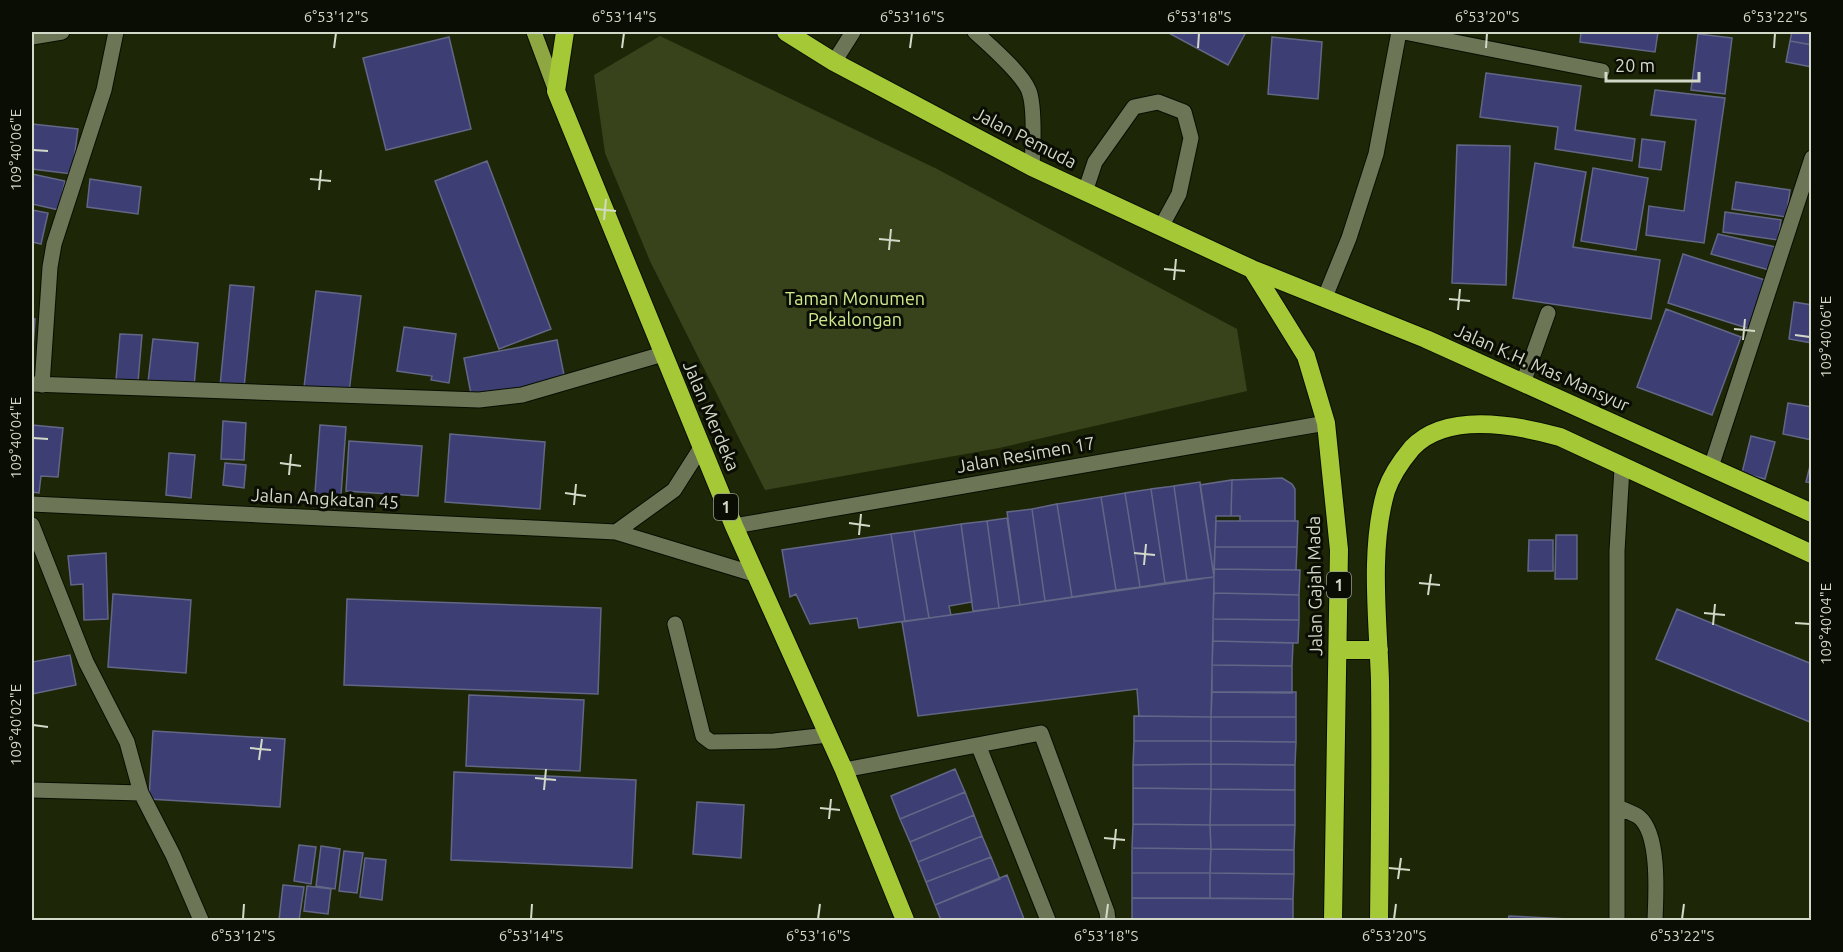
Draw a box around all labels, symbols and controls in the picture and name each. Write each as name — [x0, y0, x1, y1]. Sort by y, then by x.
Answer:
text: 6°53'12"S — [304, 8, 368, 25]
text: 6°53'14"S — [592, 8, 656, 25]
text: 6°53'16"S — [880, 8, 944, 25]
text: 6°53'18"S — [1167, 8, 1231, 25]
text: 6°53'20"S — [1455, 8, 1519, 25]
text: 6°53'22"S — [1743, 8, 1807, 25]
scale bar — [1606, 45, 1699, 83]
text: 20 m — [1615, 55, 1655, 75]
street label: Jalan Pemuda — [971, 103, 1080, 172]
text: 109°40'06"E — [7, 109, 24, 191]
park label: Taman Monumen Pekalongan — [785, 288, 925, 329]
text: 109°40'06"E — [1817, 296, 1834, 378]
street label: Jalan K.H. Mas Mansyur — [1452, 320, 1633, 415]
street label: Jalan Merdeka — [680, 358, 744, 474]
text: 109°40'04"E — [7, 397, 24, 479]
street label: Jalan Resimen 17 — [955, 432, 1096, 476]
street label: Jalan Angkatan 45 — [251, 484, 400, 512]
road number: 1 — [714, 494, 738, 520]
street label: Jalan Gajah Mada — [1303, 516, 1325, 656]
road number: 1 — [1327, 572, 1351, 598]
text: 109°40'04"E — [1817, 583, 1834, 665]
text: 109°40'02"E — [7, 684, 24, 766]
text: 6°53'12"S — [211, 927, 275, 944]
text: 6°53'14"S — [499, 927, 563, 944]
text: 6°53'16"S — [786, 927, 850, 944]
text: 6°53'18"S — [1074, 927, 1138, 944]
text: 6°53'20"S — [1362, 927, 1426, 944]
text: 6°53'22"S — [1650, 927, 1714, 944]

